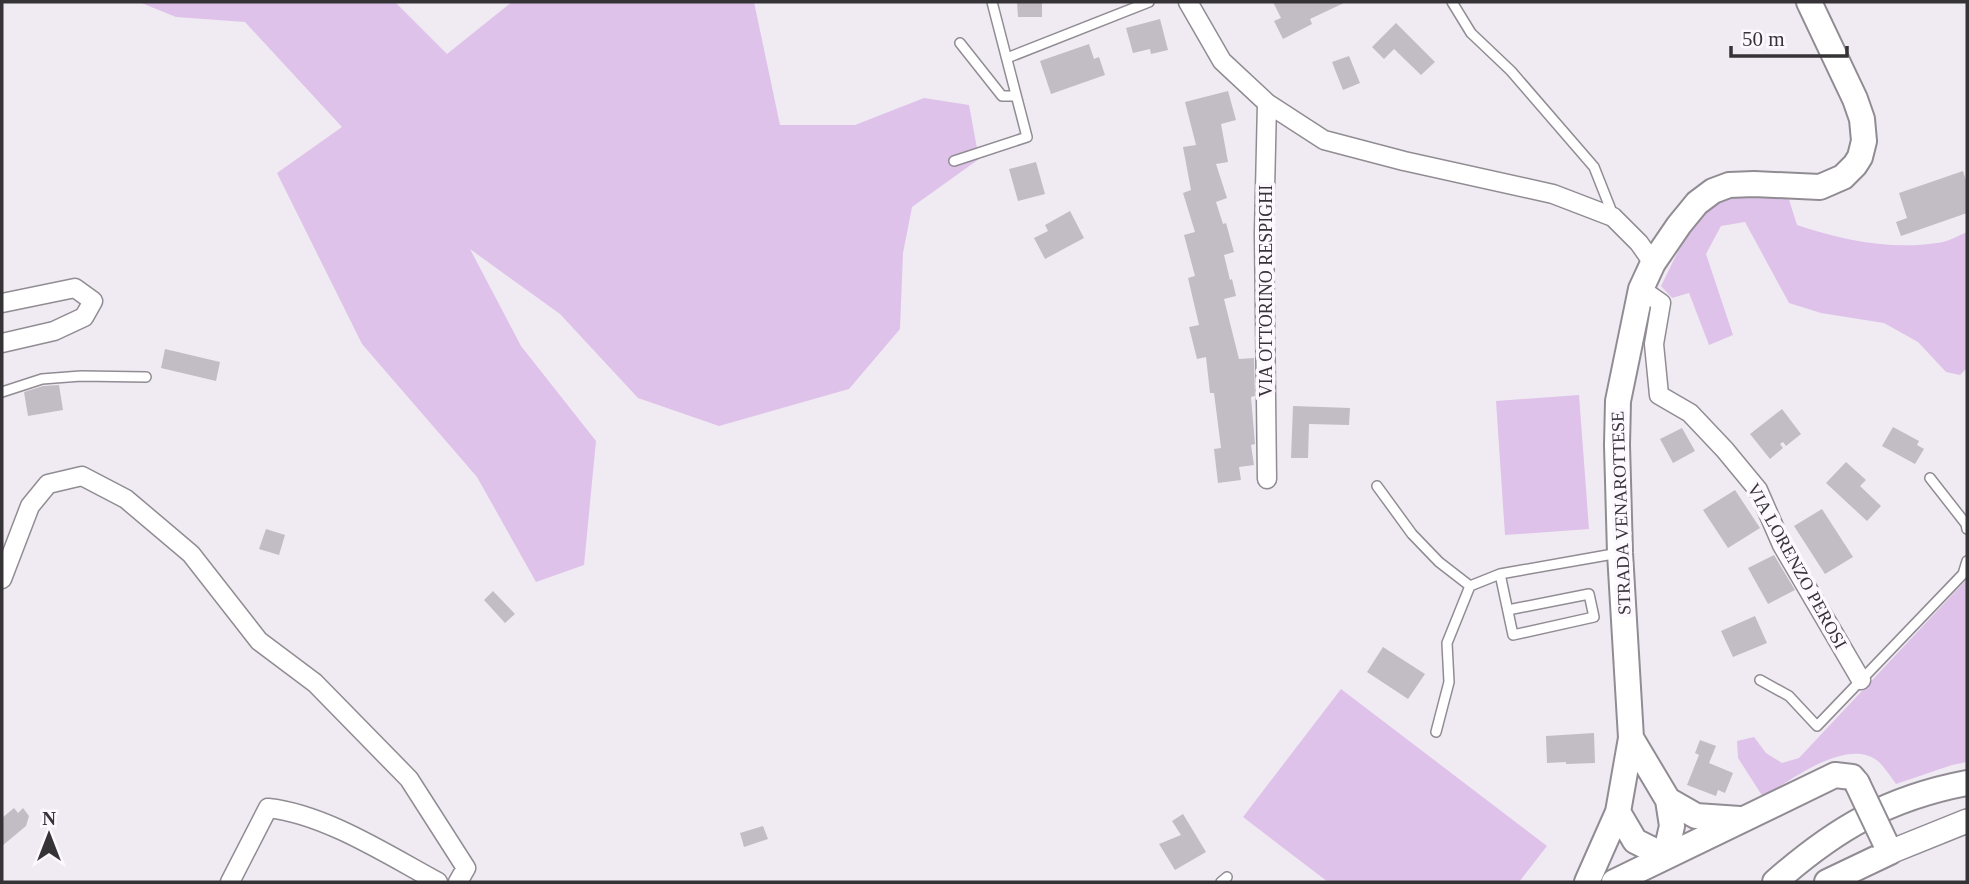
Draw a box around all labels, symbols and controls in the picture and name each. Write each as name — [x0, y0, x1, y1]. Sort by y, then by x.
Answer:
scale bar — [1731, 14, 1846, 58]
text: 50 m — [1742, 27, 1785, 51]
street label: VIA OTTORINO RESPIGHI — [1256, 185, 1276, 397]
street label: STRADA VENAROTTESE — [1607, 411, 1635, 615]
street label: VIA LORENZO PEROSI — [1743, 480, 1851, 652]
north arrow — [14, 800, 84, 870]
text: N — [42, 808, 56, 829]

